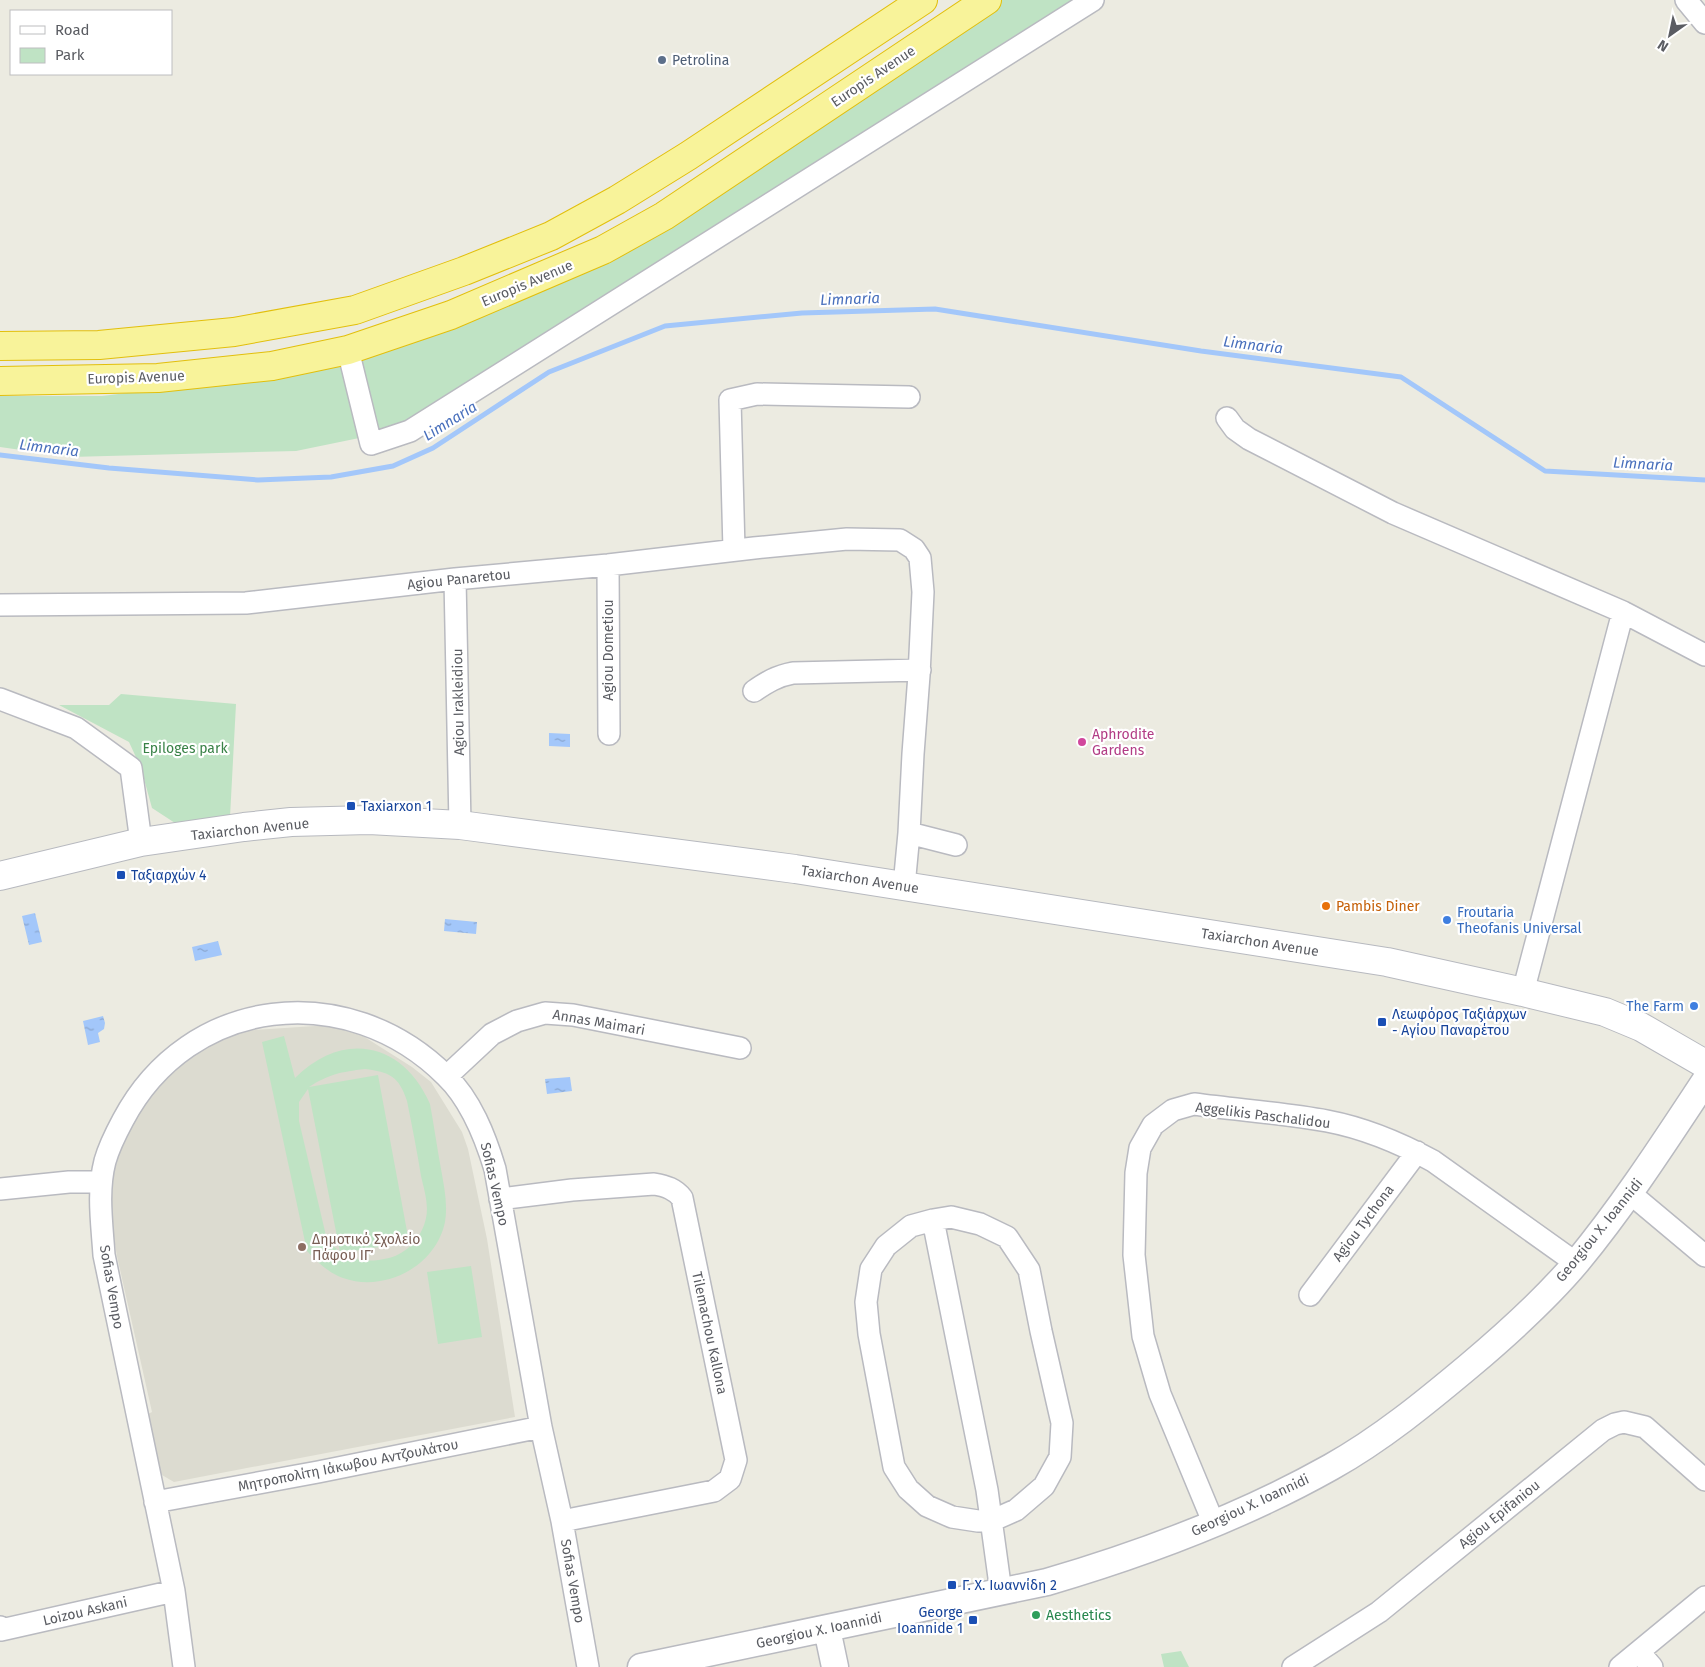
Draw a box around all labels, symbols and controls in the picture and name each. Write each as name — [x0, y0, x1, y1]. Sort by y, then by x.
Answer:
legend — [10, 10, 172, 75]
north arrow — [1645, 10, 1695, 60]
text: Road — [55, 21, 90, 39]
text: N — [1655, 36, 1672, 55]
street label: Europis Avenue — [828, 42, 918, 111]
text: Park — [55, 46, 85, 64]
place label: Petrolina — [672, 52, 729, 69]
marker: Petrolina — [656, 54, 668, 66]
street label: Europis Avenue — [479, 257, 575, 310]
water label: Limnaria — [820, 289, 880, 309]
water label: Limnaria — [1222, 332, 1284, 358]
street label: Europis Avenue — [87, 367, 185, 388]
water label: Limnaria — [420, 397, 480, 445]
water label: Limnaria — [18, 435, 80, 461]
water label: Limnaria — [1613, 453, 1673, 475]
street label: Agiou Panaretou — [407, 566, 512, 593]
street label: Agiou Dometiou — [600, 599, 617, 701]
street label: Agiou Irakleidiou — [449, 648, 468, 756]
place label: Aphrodite Gardens — [1092, 726, 1155, 759]
marker: Aphrodite Gardens — [1076, 736, 1088, 748]
park label: Epiloges park — [142, 740, 228, 757]
place label: Taxiarxon 1 — [361, 798, 432, 815]
marker: Taxiarxon 1 — [345, 800, 357, 812]
street label: Taxiarchon Avenue — [190, 815, 310, 844]
street label: Taxiarchon Avenue — [800, 862, 920, 897]
place label: Ταξιαρχών 4 — [131, 867, 207, 884]
marker: Ταξιαρχών 4 — [115, 869, 127, 881]
place label: Pambis Diner — [1336, 898, 1420, 915]
marker: Pambis Diner — [1320, 900, 1332, 912]
place label: Froutaria Theofanis Universal — [1457, 904, 1582, 937]
marker: Froutaria Theofanis Universal — [1441, 914, 1453, 926]
street label: Taxiarchon Avenue — [1200, 925, 1320, 960]
place label: The Farm — [1626, 998, 1684, 1015]
marker: The Farm — [1688, 1000, 1700, 1012]
street label: Annas Maimari — [551, 1006, 646, 1039]
place label: Λεωφόρος Ταξιάρχων - Αγίου Παναρέτου — [1392, 1006, 1527, 1039]
marker: Λεωφόρος Ταξιάρχων - Αγίου Παναρέτου — [1376, 1016, 1388, 1028]
street label: Aggelikis Paschalidou — [1194, 1099, 1331, 1132]
street label: Sofias Vempo — [477, 1141, 512, 1228]
street label: Georgiou X. Ioannidi — [1552, 1175, 1646, 1285]
street label: Agiou Tychona — [1329, 1182, 1398, 1265]
place label: Δημοτικό Σχολείο Πάφου ΙΓ΄ — [312, 1231, 420, 1264]
marker: Δημοτικό Σχολείο Πάφου ΙΓ΄ — [296, 1241, 308, 1253]
street label: Sofias Vempo — [96, 1244, 127, 1330]
street label: Tilemachou Kallona — [688, 1270, 731, 1396]
street label: Μητροπολίτη Ιάκωβου Αντζουλάτου — [236, 1436, 460, 1495]
street label: Georgiou X. Ioannidi — [1189, 1471, 1312, 1540]
street label: Agiou Epifaniou — [1455, 1477, 1543, 1552]
street label: Sofias Vempo — [557, 1538, 588, 1624]
place label: Γ. Χ. Ιωαννίδη 2 — [962, 1577, 1057, 1594]
marker: Γ. Χ. Ιωαννίδη 2 — [946, 1579, 958, 1591]
street label: Loizou Askani — [41, 1594, 129, 1629]
place label: George Ioannide 1 — [897, 1604, 963, 1637]
place label: Aesthetics — [1046, 1607, 1112, 1624]
street label: Georgiou X. Ioannidi — [755, 1609, 884, 1652]
marker: Aesthetics — [1030, 1609, 1042, 1621]
marker: George Ioannide 1 — [967, 1614, 979, 1626]

